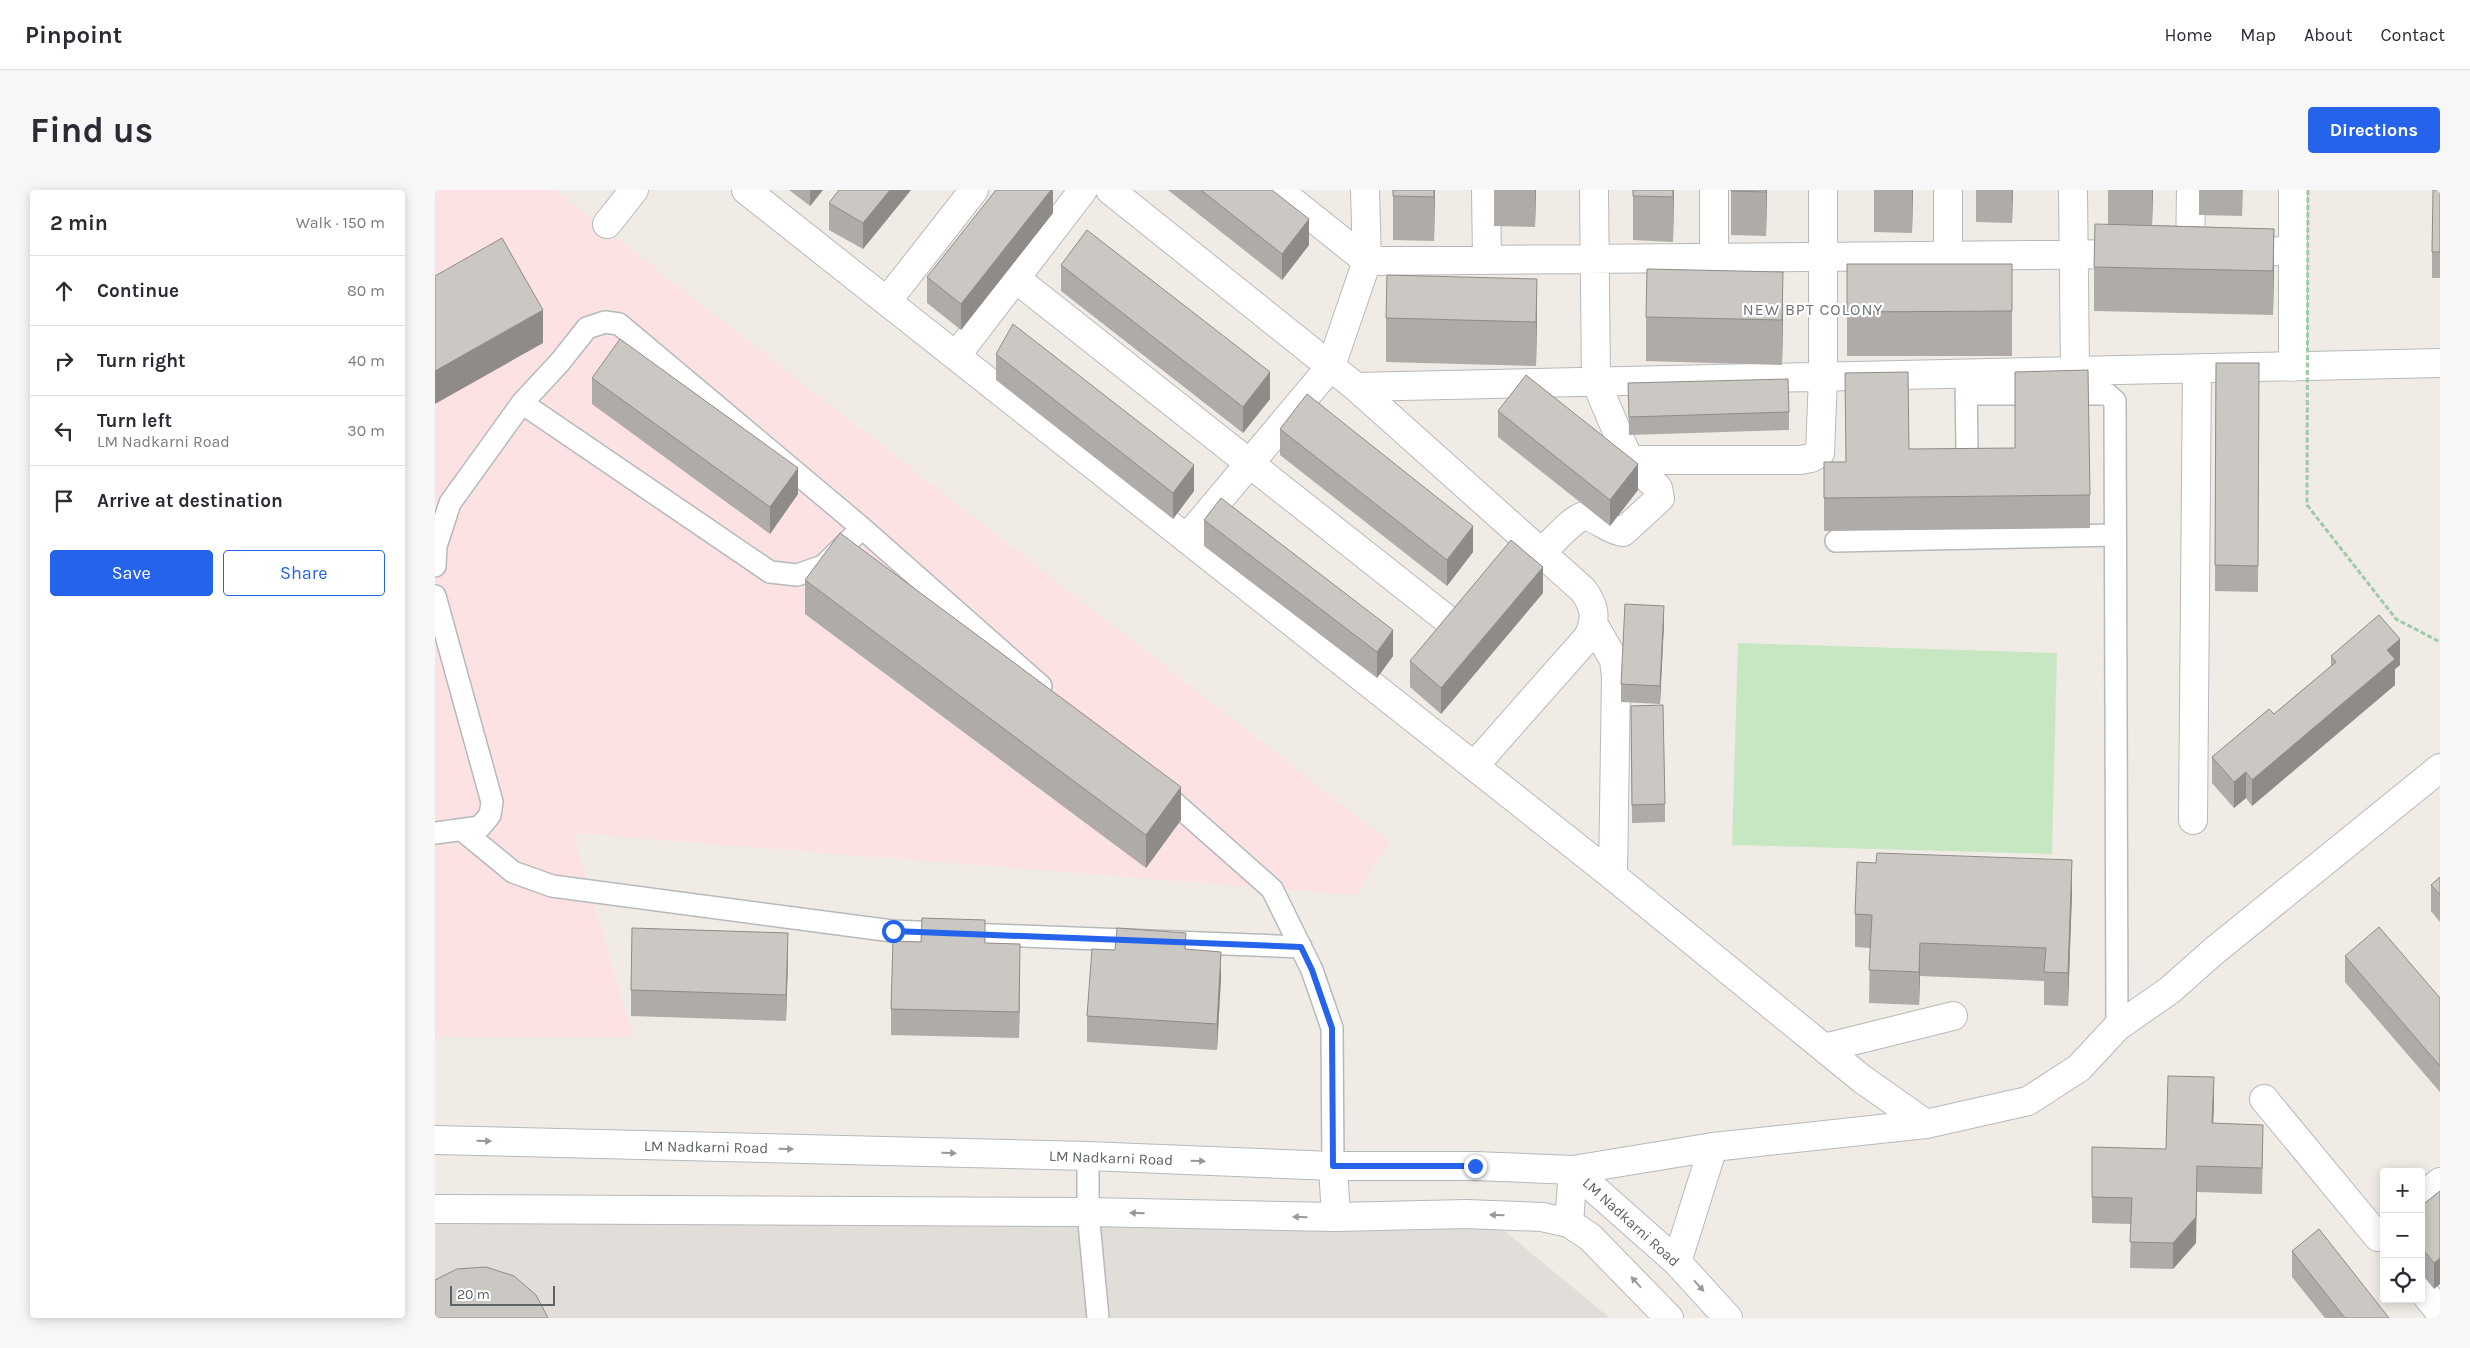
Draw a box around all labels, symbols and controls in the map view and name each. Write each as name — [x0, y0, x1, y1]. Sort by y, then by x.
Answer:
text: Pinpoint — [25, 21, 122, 49]
text: Home — [2164, 24, 2212, 46]
text: Map — [2240, 24, 2276, 46]
text: About — [2304, 24, 2353, 46]
text: Contact — [2381, 24, 2445, 46]
button: Directions — [2308, 107, 2440, 153]
text: Find us — [30, 110, 153, 151]
text: 2 min — [50, 211, 108, 235]
text: Walk · 150 m — [296, 213, 385, 232]
icon: ahead — [50, 277, 78, 305]
text: Continue — [97, 280, 179, 302]
text: 80 m — [347, 281, 385, 300]
district label: NEW BPT COLONY — [1743, 300, 1883, 319]
icon: right — [50, 347, 78, 375]
text: Turn right — [97, 350, 186, 372]
text: 40 m — [348, 351, 385, 370]
text: Turn left — [97, 410, 172, 432]
icon: left — [50, 417, 78, 445]
text: 30 m — [347, 421, 385, 440]
text: LM Nadkarni Road — [97, 432, 230, 451]
icon: arrive — [50, 487, 78, 515]
text: Arrive at destination — [97, 490, 283, 512]
button: Save — [50, 550, 213, 596]
button: Share — [223, 550, 385, 596]
route start — [882, 920, 905, 943]
one-way arrow — [476, 1137, 492, 1145]
street label: LM Nadkarni Road — [644, 1137, 768, 1157]
one-way arrow — [778, 1145, 794, 1153]
street label: LM Nadkarni Road — [1049, 1147, 1173, 1169]
one-way arrow — [941, 1149, 957, 1157]
route end — [1464, 1155, 1487, 1178]
one-way arrow — [1191, 1157, 1207, 1165]
map controls — [2380, 1168, 2425, 1303]
button: + — [2380, 1168, 2425, 1213]
street label: LM Nadkarni Road — [1579, 1174, 1683, 1270]
one-way arrow — [1129, 1209, 1145, 1217]
one-way arrow — [1489, 1211, 1505, 1219]
one-way arrow — [1291, 1212, 1307, 1220]
button: − — [2380, 1213, 2425, 1258]
button: locate — [2380, 1258, 2425, 1303]
one-way arrow — [1630, 1276, 1642, 1288]
one-way arrow — [1693, 1279, 1704, 1292]
scale bar — [450, 1283, 555, 1306]
text: 20 m — [457, 1286, 490, 1303]

